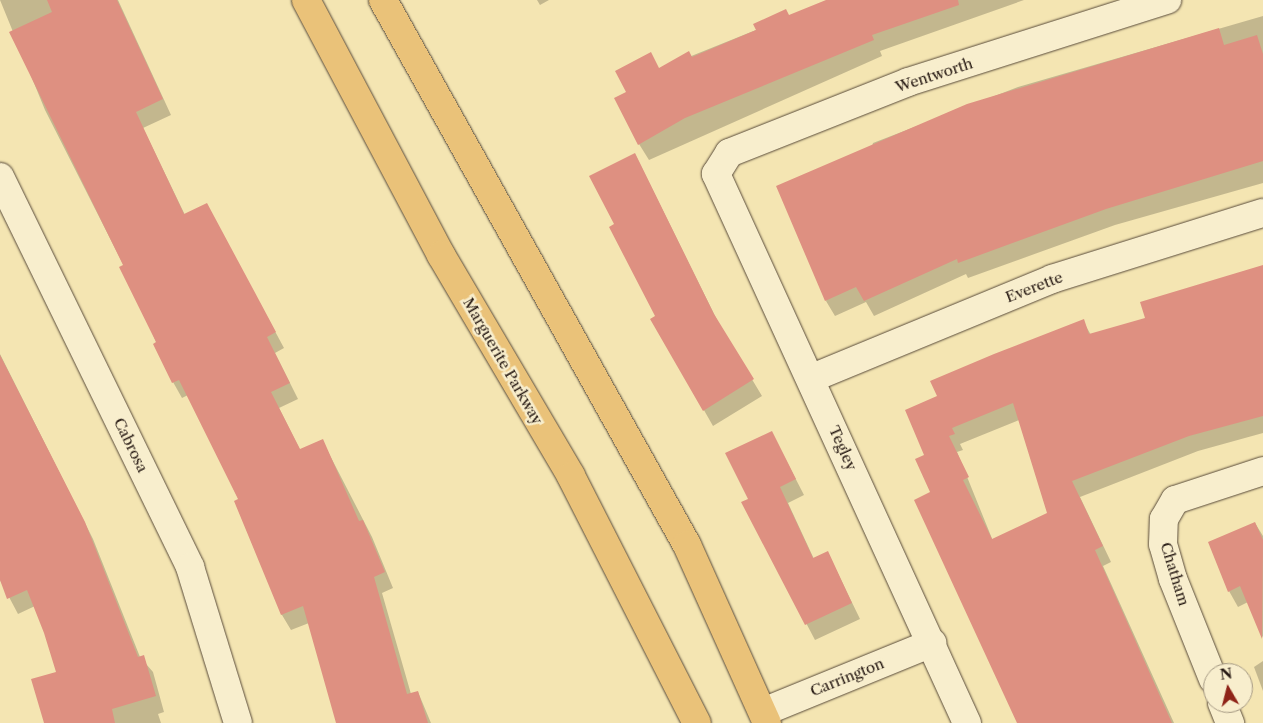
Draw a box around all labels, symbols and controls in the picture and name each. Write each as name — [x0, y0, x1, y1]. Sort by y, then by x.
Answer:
street label: Wentworth — [893, 54, 975, 96]
street label: Everette — [1003, 268, 1065, 306]
street label: Marguerite Parkway — [459, 294, 547, 428]
street label: Cabrosa — [110, 415, 152, 475]
street label: Tegley — [825, 423, 861, 473]
street label: Chatham — [1157, 540, 1193, 608]
street label: Carrington — [808, 654, 886, 700]
north arrow — [1203, 663, 1253, 713]
text: N — [1219, 664, 1233, 684]

